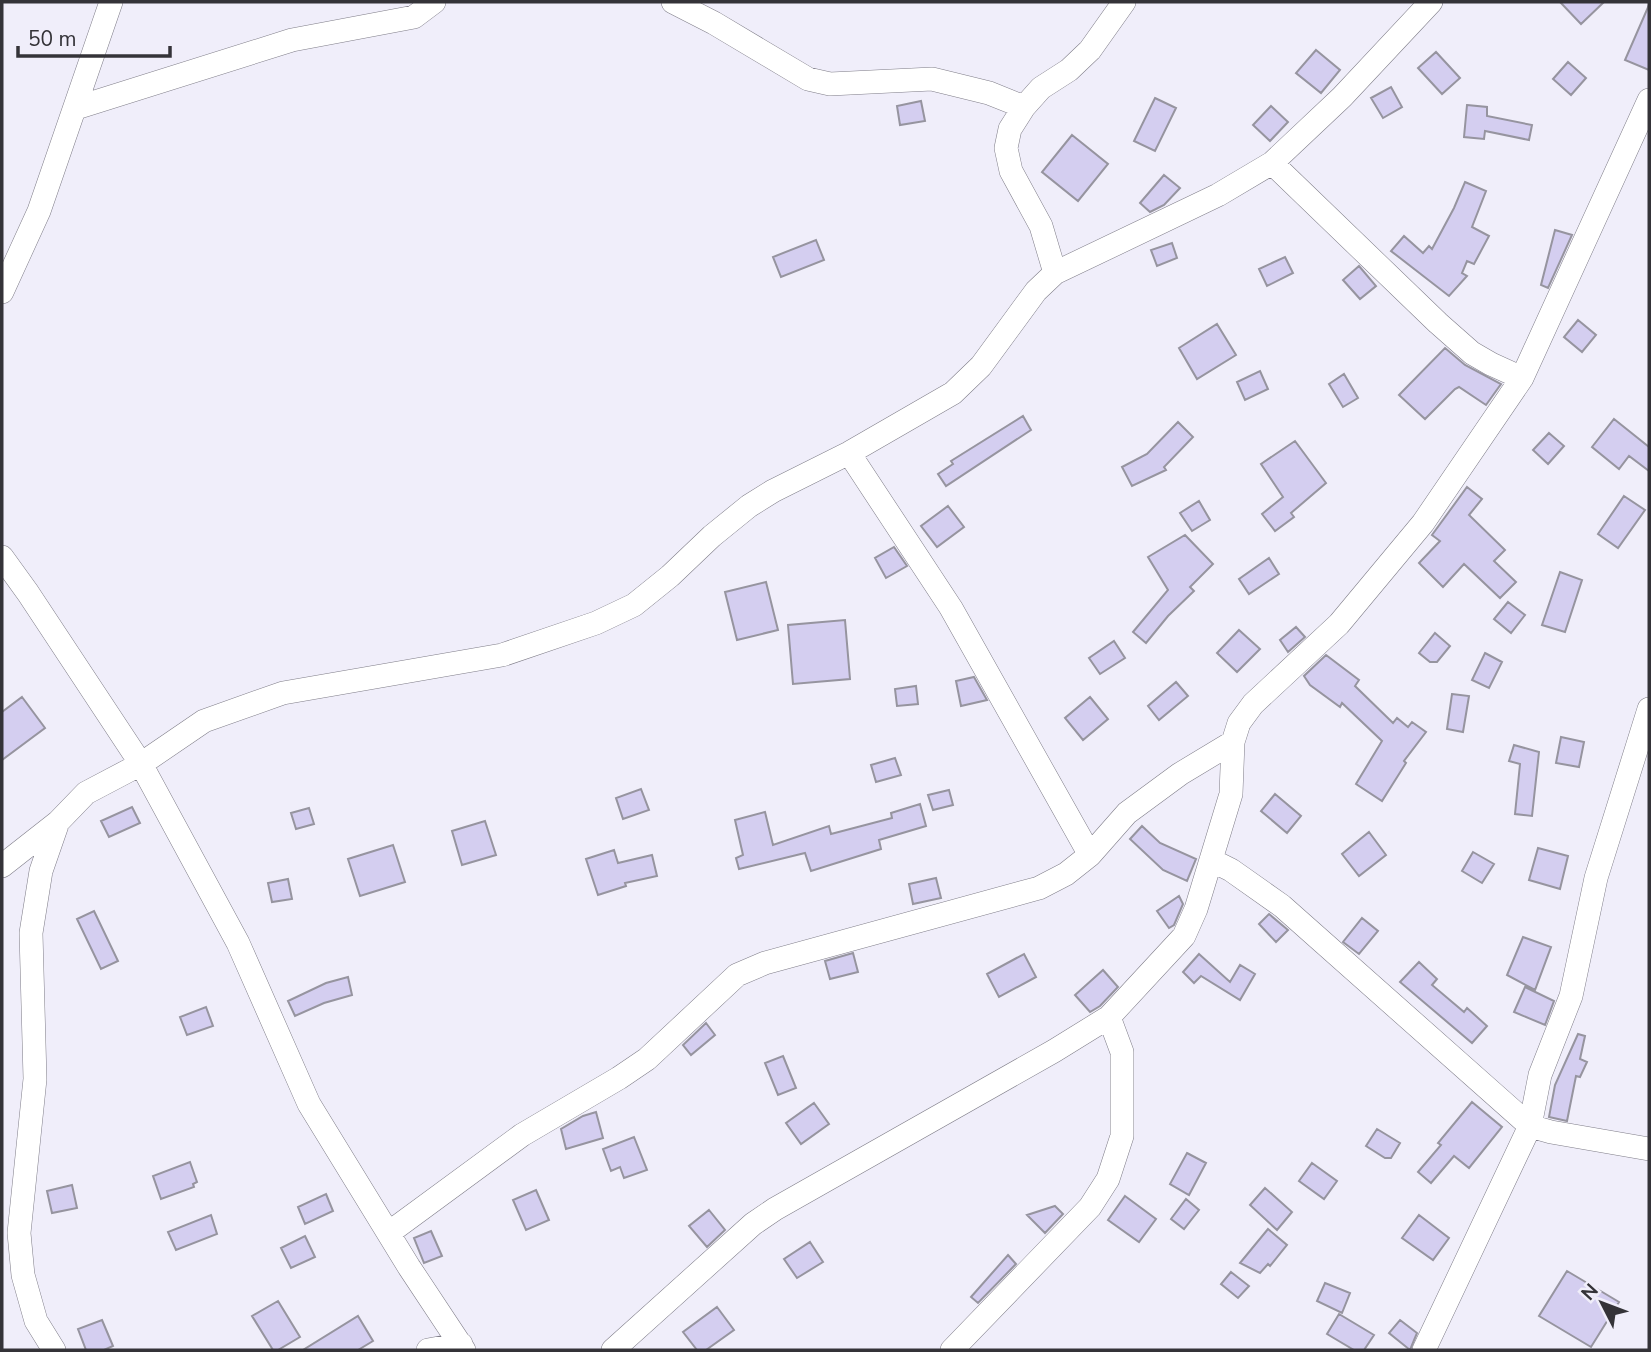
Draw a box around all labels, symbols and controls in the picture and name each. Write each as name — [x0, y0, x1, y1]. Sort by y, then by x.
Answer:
scale bar — [18, 14, 170, 58]
text: 50 m — [28, 25, 77, 53]
north arrow — [1567, 1268, 1637, 1338]
text: N — [1576, 1278, 1605, 1306]

